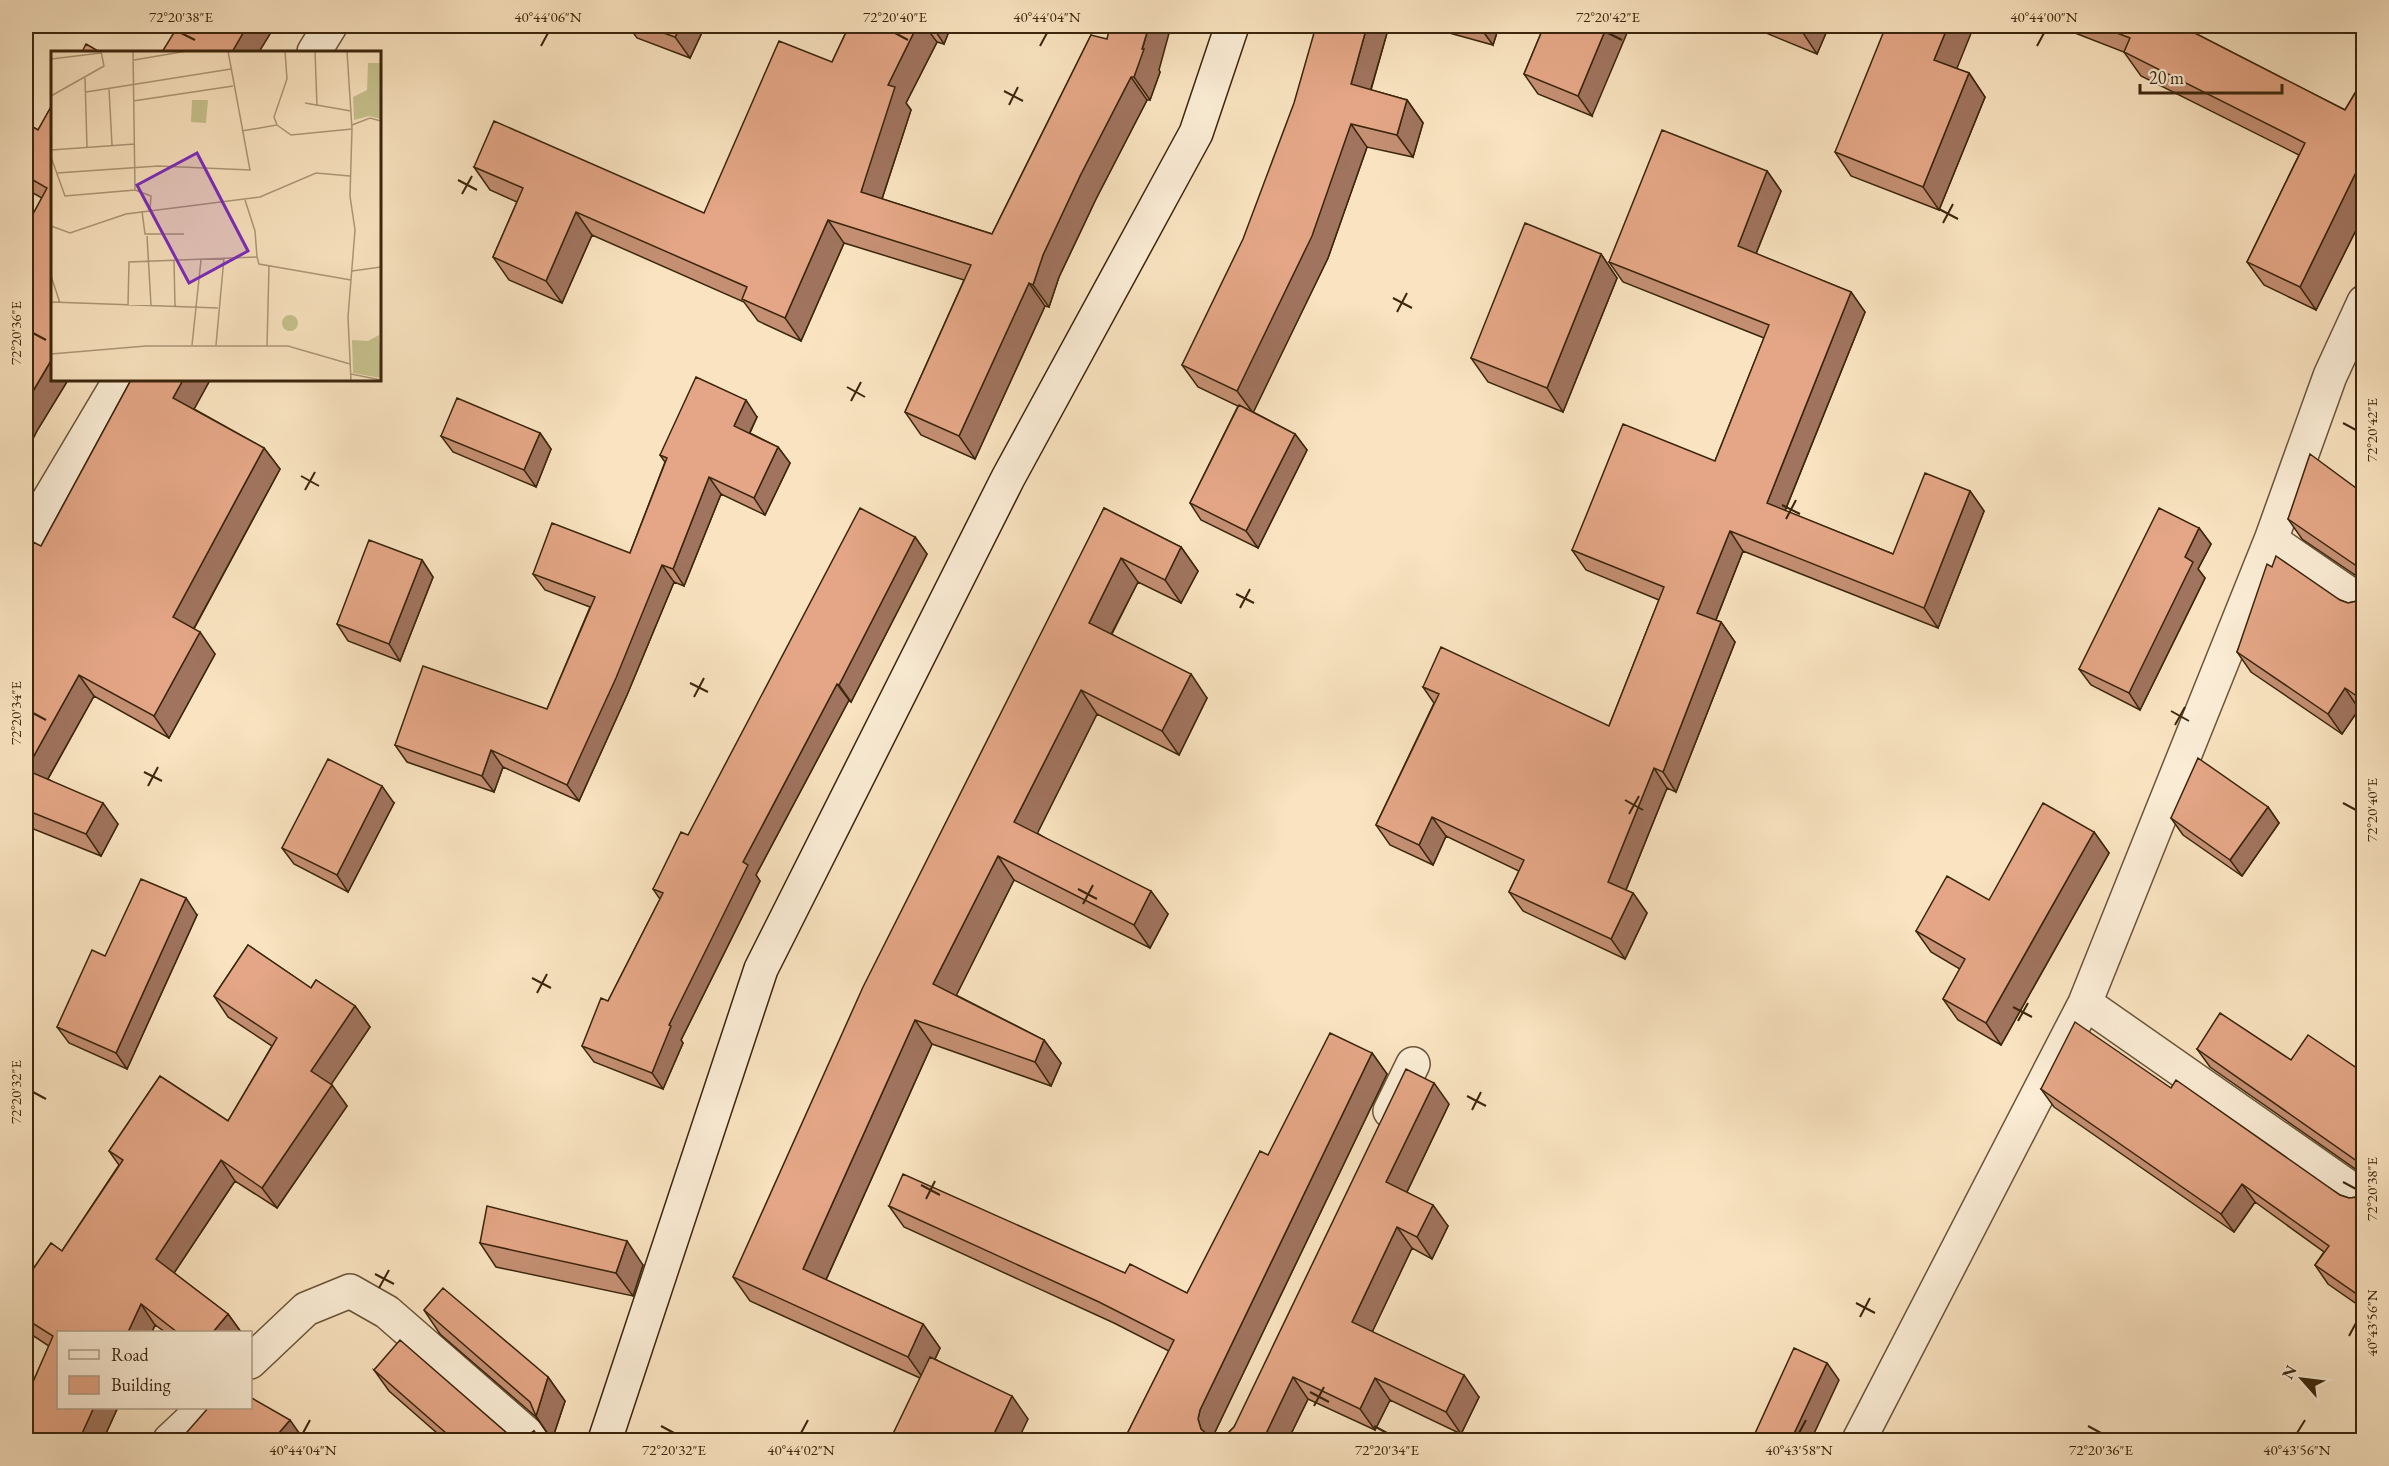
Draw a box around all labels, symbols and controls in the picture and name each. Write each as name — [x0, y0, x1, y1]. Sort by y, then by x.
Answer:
text: 72°20'38"E — [149, 7, 214, 26]
text: 40°44'06"N — [514, 7, 582, 26]
text: 72°20'40"E — [863, 7, 928, 26]
text: 40°44'04"N — [1013, 7, 1081, 26]
text: 72°20'42"E — [1576, 7, 1641, 26]
text: 40°44'00"N — [2010, 7, 2078, 26]
inset map — [51, 51, 381, 381]
scale bar — [2140, 57, 2282, 95]
text: 20 m — [2149, 66, 2184, 89]
text: 72°20'36"E — [6, 300, 25, 365]
text: 72°20'42"E — [2362, 397, 2381, 462]
text: 72°20'34"E — [6, 680, 25, 745]
text: 72°20'40"E — [2362, 777, 2381, 842]
text: 72°20'32"E — [6, 1059, 25, 1124]
text: 72°20'38"E — [2362, 1156, 2381, 1221]
text: 40°43'56"N — [2362, 1289, 2381, 1357]
legend — [57, 1331, 252, 1409]
text: Road — [111, 1343, 150, 1366]
north arrow — [2272, 1349, 2332, 1409]
text: N — [2277, 1362, 2302, 1383]
text: Building — [111, 1373, 171, 1396]
text: 40°44'04"N — [269, 1440, 337, 1459]
text: 72°20'32"E — [642, 1440, 707, 1459]
text: 40°44'02"N — [767, 1440, 835, 1459]
text: 72°20'34"E — [1355, 1440, 1420, 1459]
text: 40°43'58"N — [1765, 1440, 1833, 1459]
text: 72°20'36"E — [2069, 1440, 2134, 1459]
text: 40°43'56"N — [2263, 1440, 2331, 1459]

